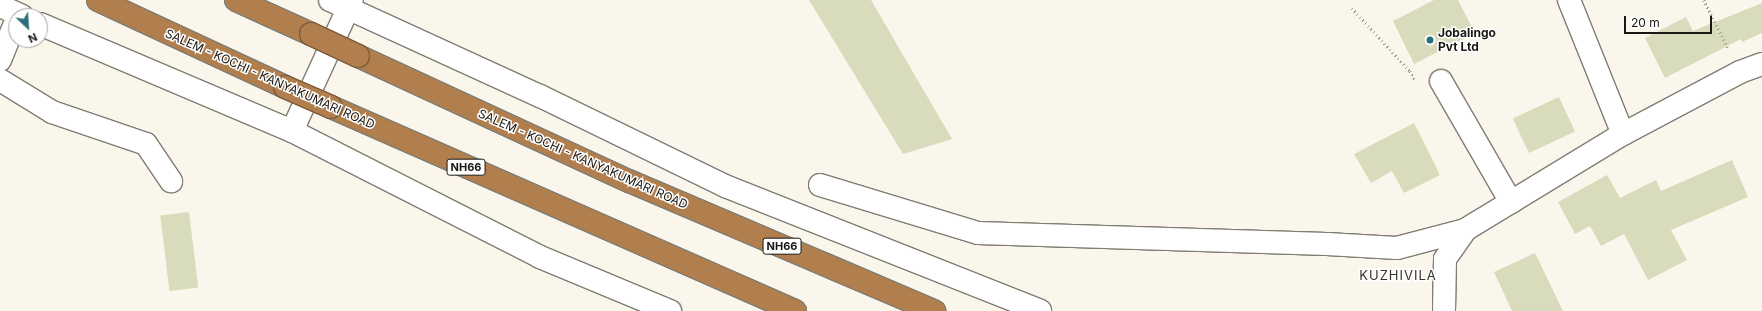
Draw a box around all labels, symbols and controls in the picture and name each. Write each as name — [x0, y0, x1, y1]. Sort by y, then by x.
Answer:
north arrow — [8, 8, 48, 48]
scale bar — [1626, 8, 1714, 34]
text: 20 m — [1631, 15, 1660, 30]
street label: SALEM - KOCHI - KANYAKUMARI ROAD — [163, 26, 377, 132]
place label: Jobalingo Pvt Ltd — [1438, 26, 1496, 54]
text: N — [26, 30, 39, 46]
marker: Jobalingo Pvt Ltd — [1425, 35, 1435, 45]
street label: SALEM - KOCHI - KANYAKUMARI ROAD — [476, 106, 690, 212]
road number: NH66 — [446, 158, 486, 176]
road number: NH66 — [762, 237, 802, 255]
district label: KUZHIVILA — [1359, 267, 1437, 283]

